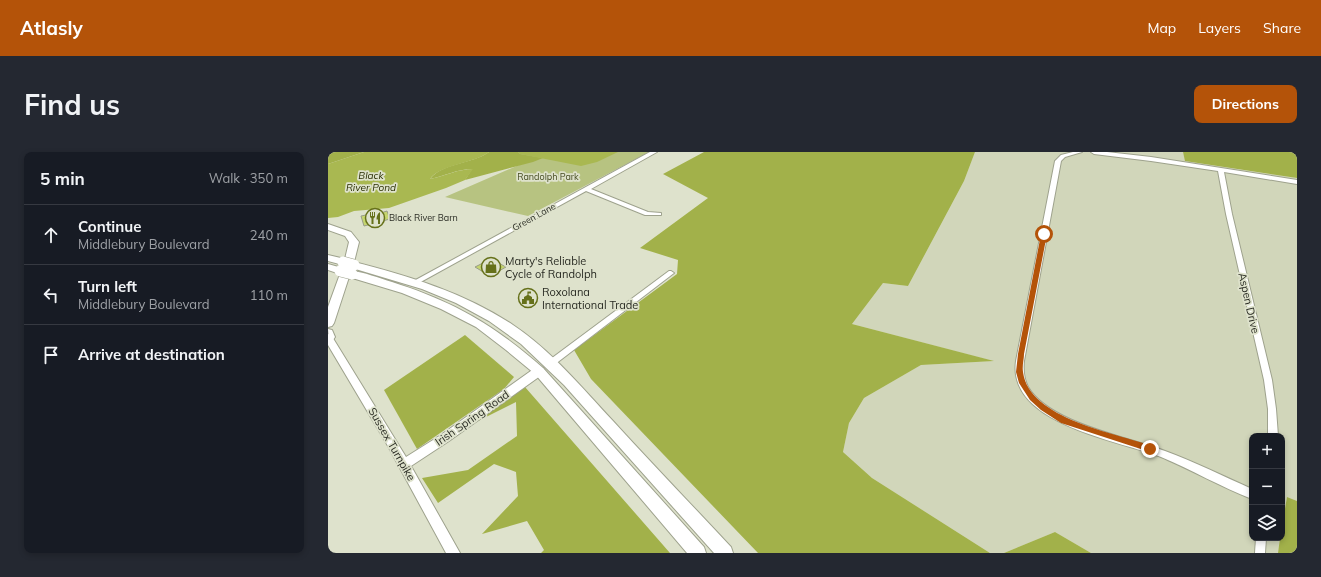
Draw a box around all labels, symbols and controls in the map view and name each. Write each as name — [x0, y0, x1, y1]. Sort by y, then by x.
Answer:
text: Atlasly — [20, 16, 83, 40]
text: Map — [1147, 19, 1176, 37]
text: Layers — [1198, 19, 1241, 37]
text: Share — [1263, 19, 1301, 37]
button: Directions — [1194, 85, 1297, 123]
text: Find us — [24, 87, 120, 122]
text: 5 min — [40, 168, 85, 189]
water label: Black River Pond — [346, 169, 396, 194]
text: Walk · 350 m — [209, 170, 288, 186]
park label: Randolph Park — [517, 171, 579, 182]
street label: Green Lane — [510, 200, 557, 233]
restaurant icon: Black River Barn — [364, 207, 386, 229]
place label: Black River Barn — [389, 212, 458, 223]
text: Continue — [78, 217, 141, 236]
icon: ahead — [40, 224, 62, 246]
route start — [1035, 225, 1053, 243]
text: 240 m — [250, 227, 288, 243]
text: Middlebury Boulevard — [78, 236, 210, 252]
place label: Marty's Reliable Cycle of Randolph — [505, 254, 597, 281]
shop icon: Marty's Reliable Cycle of Randolph — [480, 256, 502, 278]
street label: Aspen Drive — [1235, 271, 1263, 335]
text: Turn left — [78, 277, 137, 296]
icon: left — [40, 284, 62, 306]
place label: Roxolana International Trade — [542, 285, 638, 312]
text: 110 m — [250, 287, 288, 303]
public building icon: Roxolana International Trade — [517, 287, 539, 309]
text: Middlebury Boulevard — [78, 296, 210, 312]
icon: arrive — [40, 344, 62, 366]
text: Arrive at destination — [78, 345, 225, 364]
street label: Irish Spring Road — [432, 387, 512, 449]
street label: Sussex Turnpike — [365, 405, 419, 483]
map controls — [1249, 433, 1285, 541]
button: + — [1249, 433, 1285, 469]
route end — [1141, 440, 1159, 458]
button: − — [1249, 469, 1285, 505]
button: layers — [1249, 505, 1285, 541]

